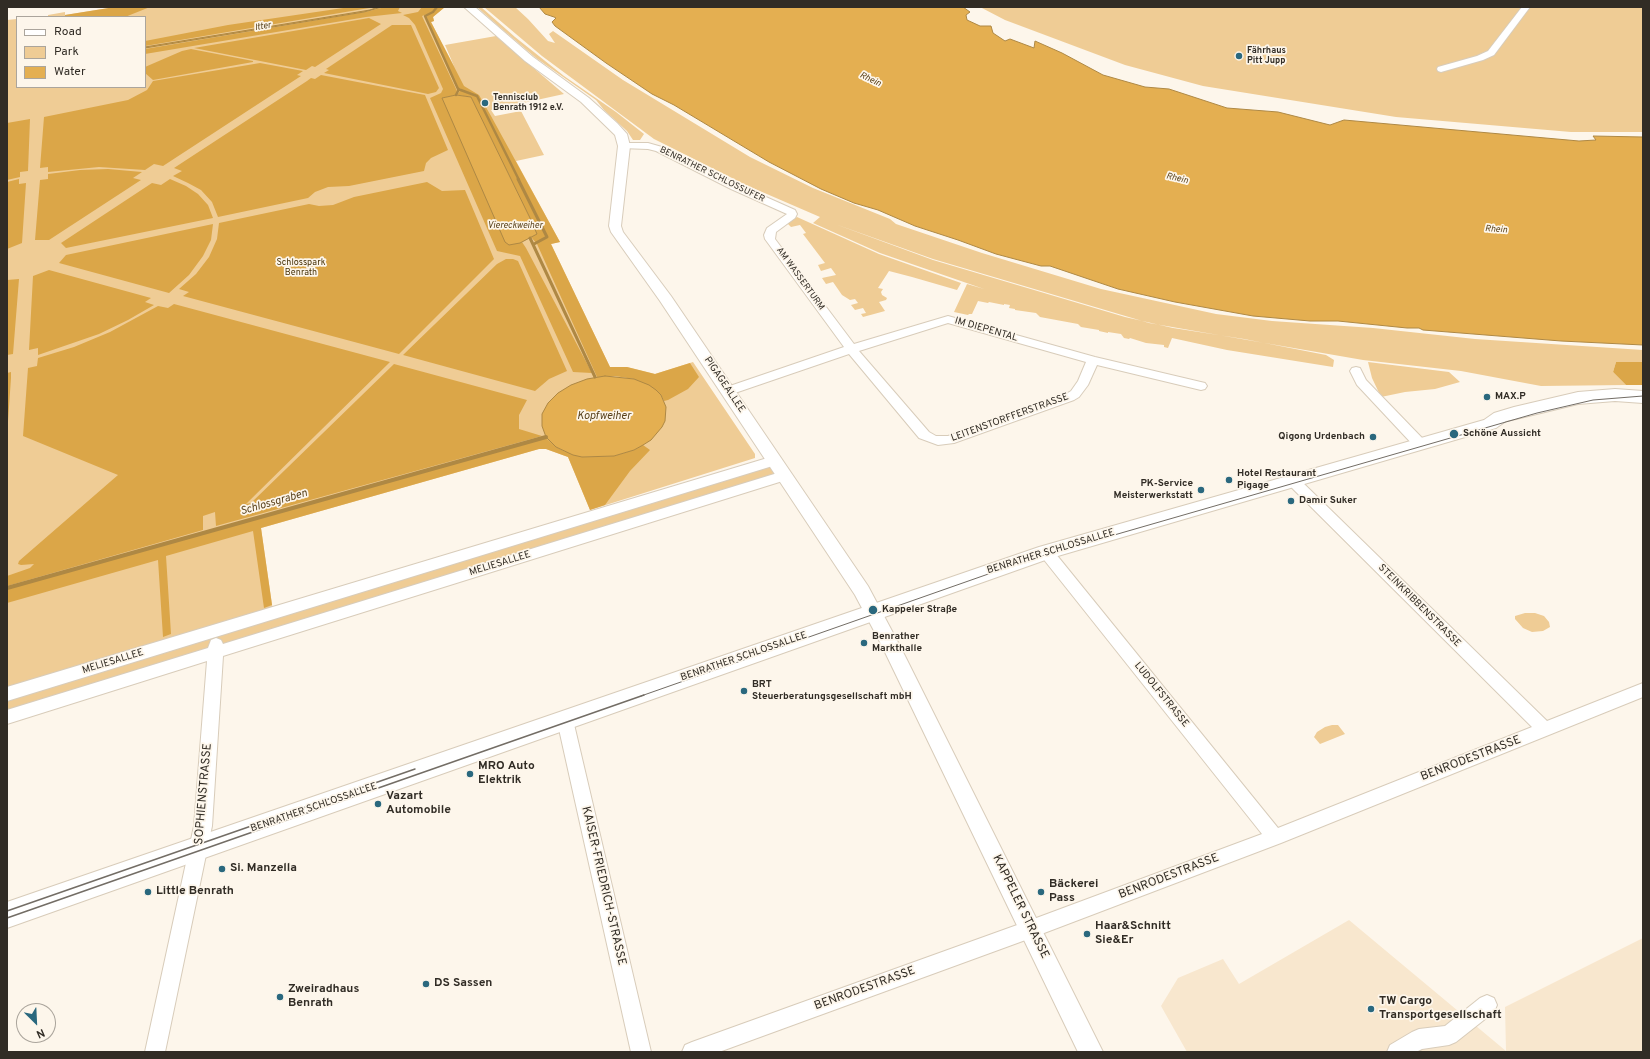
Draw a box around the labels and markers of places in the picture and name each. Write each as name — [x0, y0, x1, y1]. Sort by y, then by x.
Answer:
place label: Fährhaus Pitt Jupp — [1247, 46, 1286, 67]
marker: Fährhaus Pitt Jupp — [1234, 51, 1244, 61]
place label: Tennisclub Benrath 1912 e.V. — [493, 93, 563, 114]
marker: Tennisclub Benrath 1912 e.V. — [480, 98, 490, 108]
place label: MAX.P — [1495, 391, 1526, 403]
marker: MAX.P — [1482, 392, 1492, 402]
marker: Schöne Aussicht — [1448, 428, 1460, 440]
place label: Schöne Aussicht — [1463, 428, 1541, 440]
place label: Qigong Urdenbach — [1278, 431, 1365, 443]
marker: Qigong Urdenbach — [1368, 432, 1378, 442]
place label: Hotel Restaurant Pigage — [1237, 468, 1316, 492]
marker: Hotel Restaurant Pigage — [1224, 475, 1234, 485]
place label: PK-Service Meisterwerkstatt — [1114, 478, 1193, 502]
marker: PK-Service Meisterwerkstatt — [1196, 485, 1206, 495]
place label: Damir Suker — [1299, 495, 1357, 507]
marker: Damir Suker — [1286, 496, 1296, 506]
marker: Kappeler Straße — [867, 604, 879, 616]
place label: Kappeler Straße — [882, 604, 957, 616]
place label: Benrather Markthalle — [872, 631, 922, 654]
marker: Benrather Markthalle — [859, 638, 869, 648]
place label: BRT Steuerberatungsgesellschaft mbH — [752, 679, 912, 702]
marker: BRT Steuerberatungsgesellschaft mbH — [739, 686, 749, 696]
place label: MRO Auto Elektrik — [478, 760, 535, 788]
marker: MRO Auto Elektrik — [465, 769, 475, 779]
place label: Vazart Automobile — [386, 790, 451, 818]
marker: Vazart Automobile — [373, 799, 383, 809]
place label: Si. Manzella — [230, 862, 297, 876]
marker: Si. Manzella — [217, 864, 227, 874]
place label: Bäckerei Pass — [1049, 878, 1098, 906]
place label: Little Benrath — [156, 885, 234, 899]
marker: Little Benrath — [143, 887, 153, 897]
marker: Bäckerei Pass — [1036, 887, 1046, 897]
place label: Haar&Schnitt Sie&Er — [1095, 920, 1171, 948]
marker: Haar&Schnitt Sie&Er — [1082, 929, 1092, 939]
place label: DS Sassen — [434, 977, 492, 991]
marker: DS Sassen — [421, 979, 431, 989]
place label: Zweiradhaus Benrath — [288, 983, 359, 1011]
marker: Zweiradhaus Benrath — [275, 992, 285, 1002]
place label: TW Cargo Transportgesellschaft — [1379, 995, 1502, 1023]
marker: TW Cargo Transportgesellschaft — [1366, 1004, 1376, 1014]

